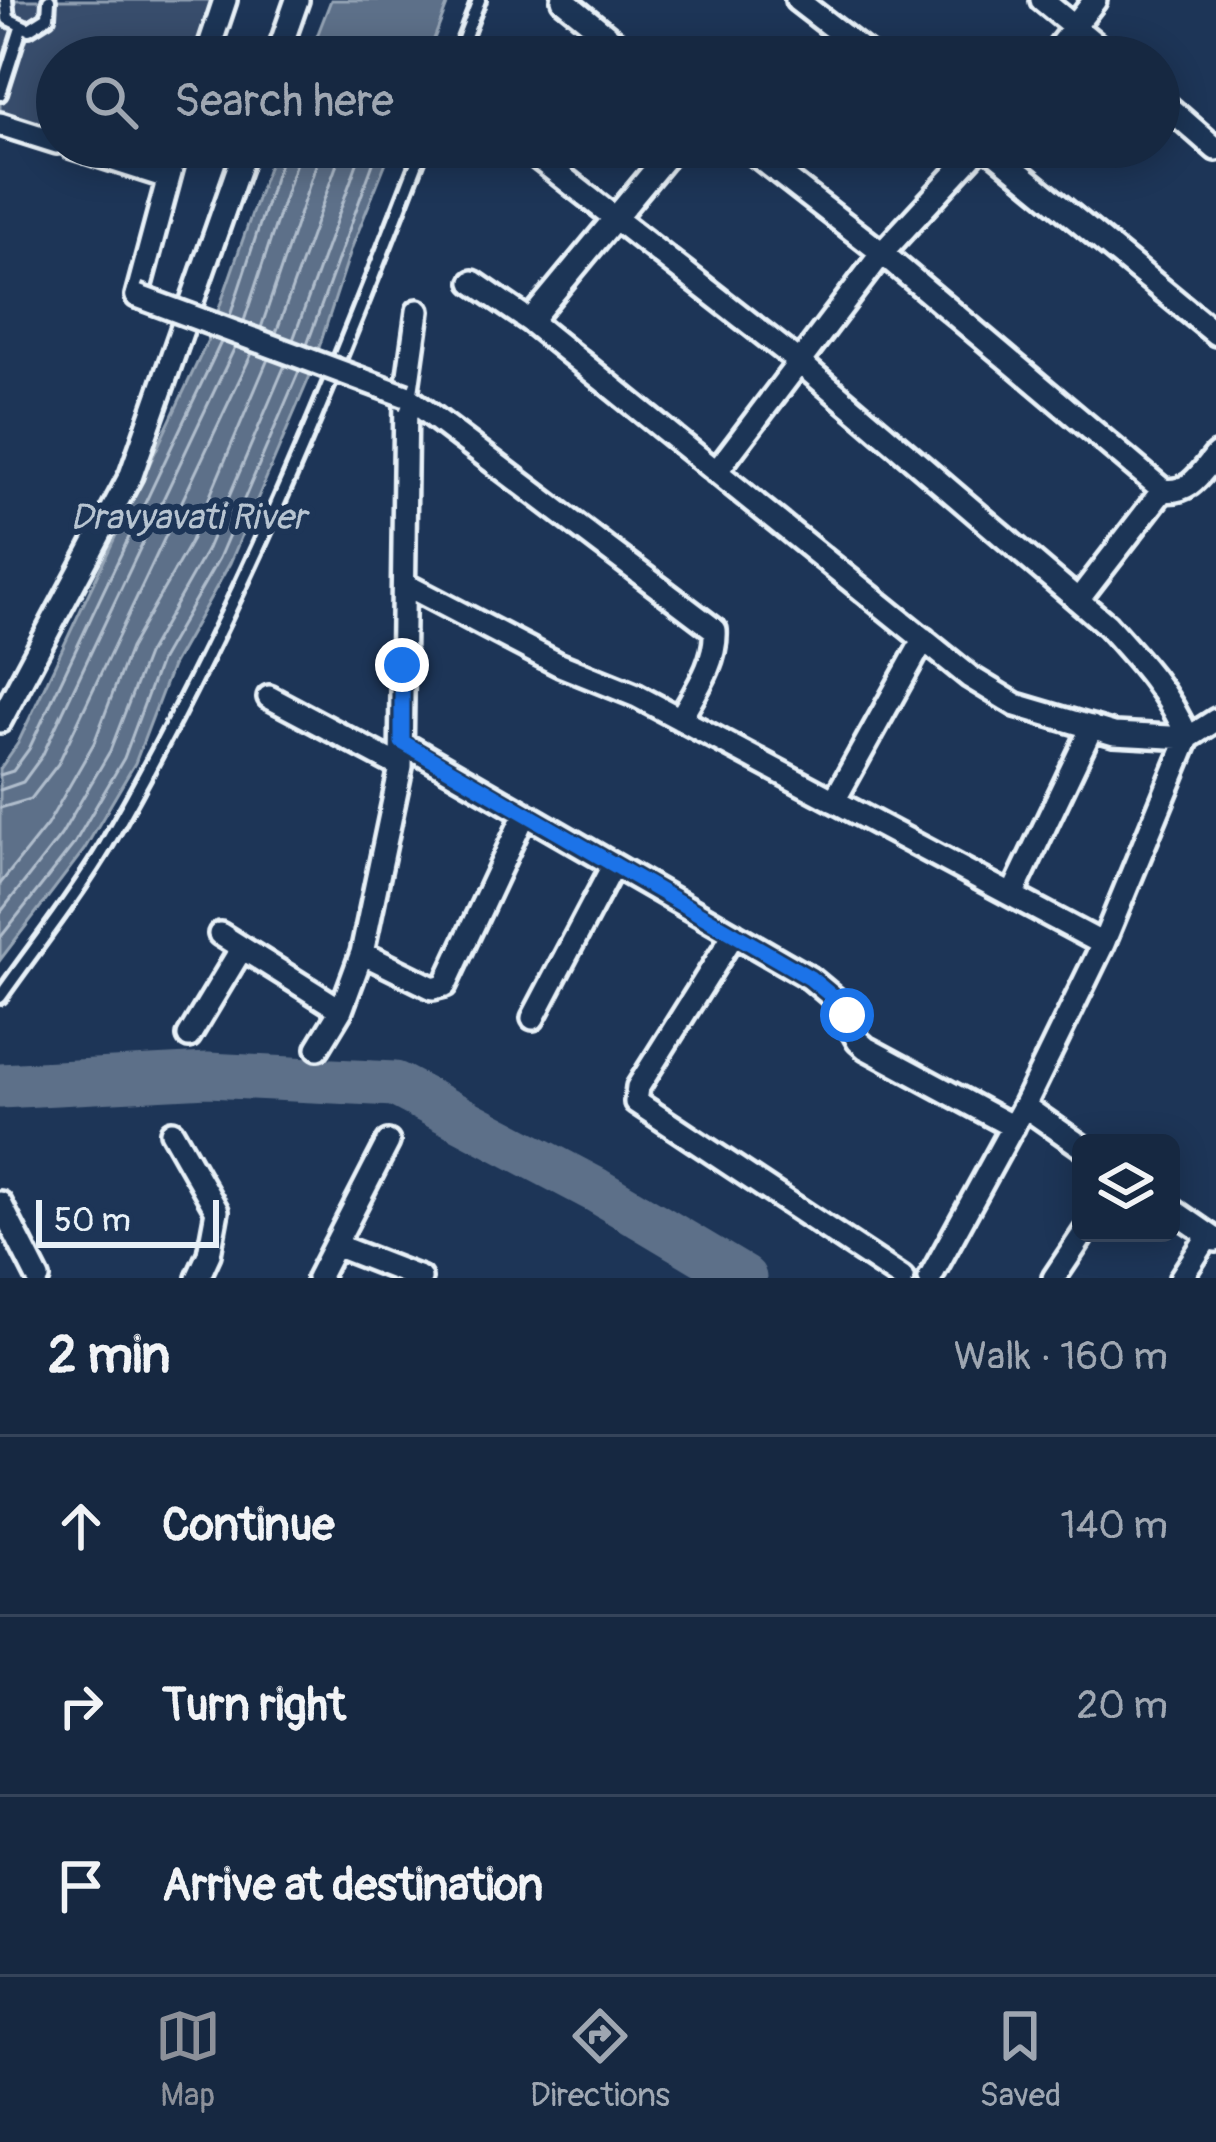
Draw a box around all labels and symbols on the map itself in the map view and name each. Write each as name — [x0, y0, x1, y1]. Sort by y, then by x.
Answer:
water label: Dravyavati River — [70, 495, 310, 540]
route end — [375, 638, 429, 692]
route start — [820, 988, 874, 1042]
scale bar — [36, 1194, 219, 1247]

